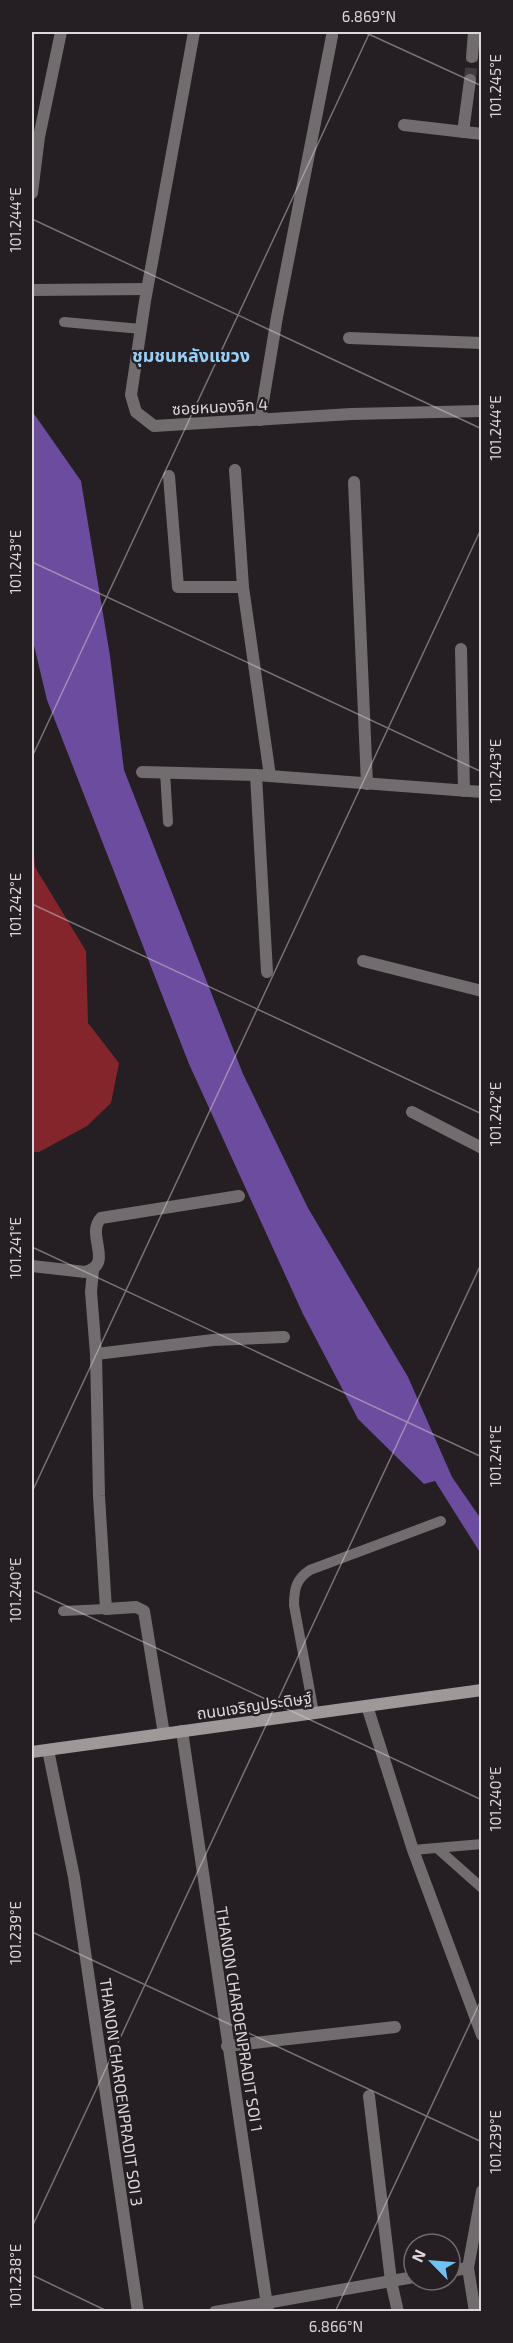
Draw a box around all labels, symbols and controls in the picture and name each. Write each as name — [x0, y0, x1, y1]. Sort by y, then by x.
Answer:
text: 6.869°N — [342, 7, 396, 25]
text: 101.245°E — [486, 54, 504, 118]
text: 101.244°E — [6, 187, 24, 253]
district label: ชุมชนหลังแขวง — [132, 344, 250, 367]
street label: ซอยหนองจิก 4 — [172, 394, 269, 418]
text: 101.244°E — [486, 395, 504, 461]
text: 101.243°E — [6, 530, 24, 594]
text: 101.243°E — [486, 739, 504, 803]
text: 101.242°E — [6, 873, 24, 937]
text: 101.242°E — [486, 1082, 504, 1146]
text: 101.241°E — [6, 1217, 24, 1279]
text: 101.241°E — [486, 1425, 504, 1487]
text: 101.240°E — [6, 1558, 24, 1622]
street label: ถนนเจริญประดิษฐ์ — [195, 1687, 313, 1722]
text: 101.240°E — [486, 1767, 504, 1831]
text: 101.239°E — [6, 1901, 24, 1965]
street label: THANON CHAROENPRADIT SOI 1 — [213, 1905, 267, 2133]
street label: THANON CHAROENPRADIT SOI 3 — [97, 1977, 147, 2207]
text: 101.239°E — [486, 2110, 504, 2174]
north arrow — [402, 2232, 462, 2292]
text: 101.238°E — [6, 2244, 24, 2308]
text: N — [407, 2246, 429, 2265]
text: 6.866°N — [309, 2317, 363, 2335]

